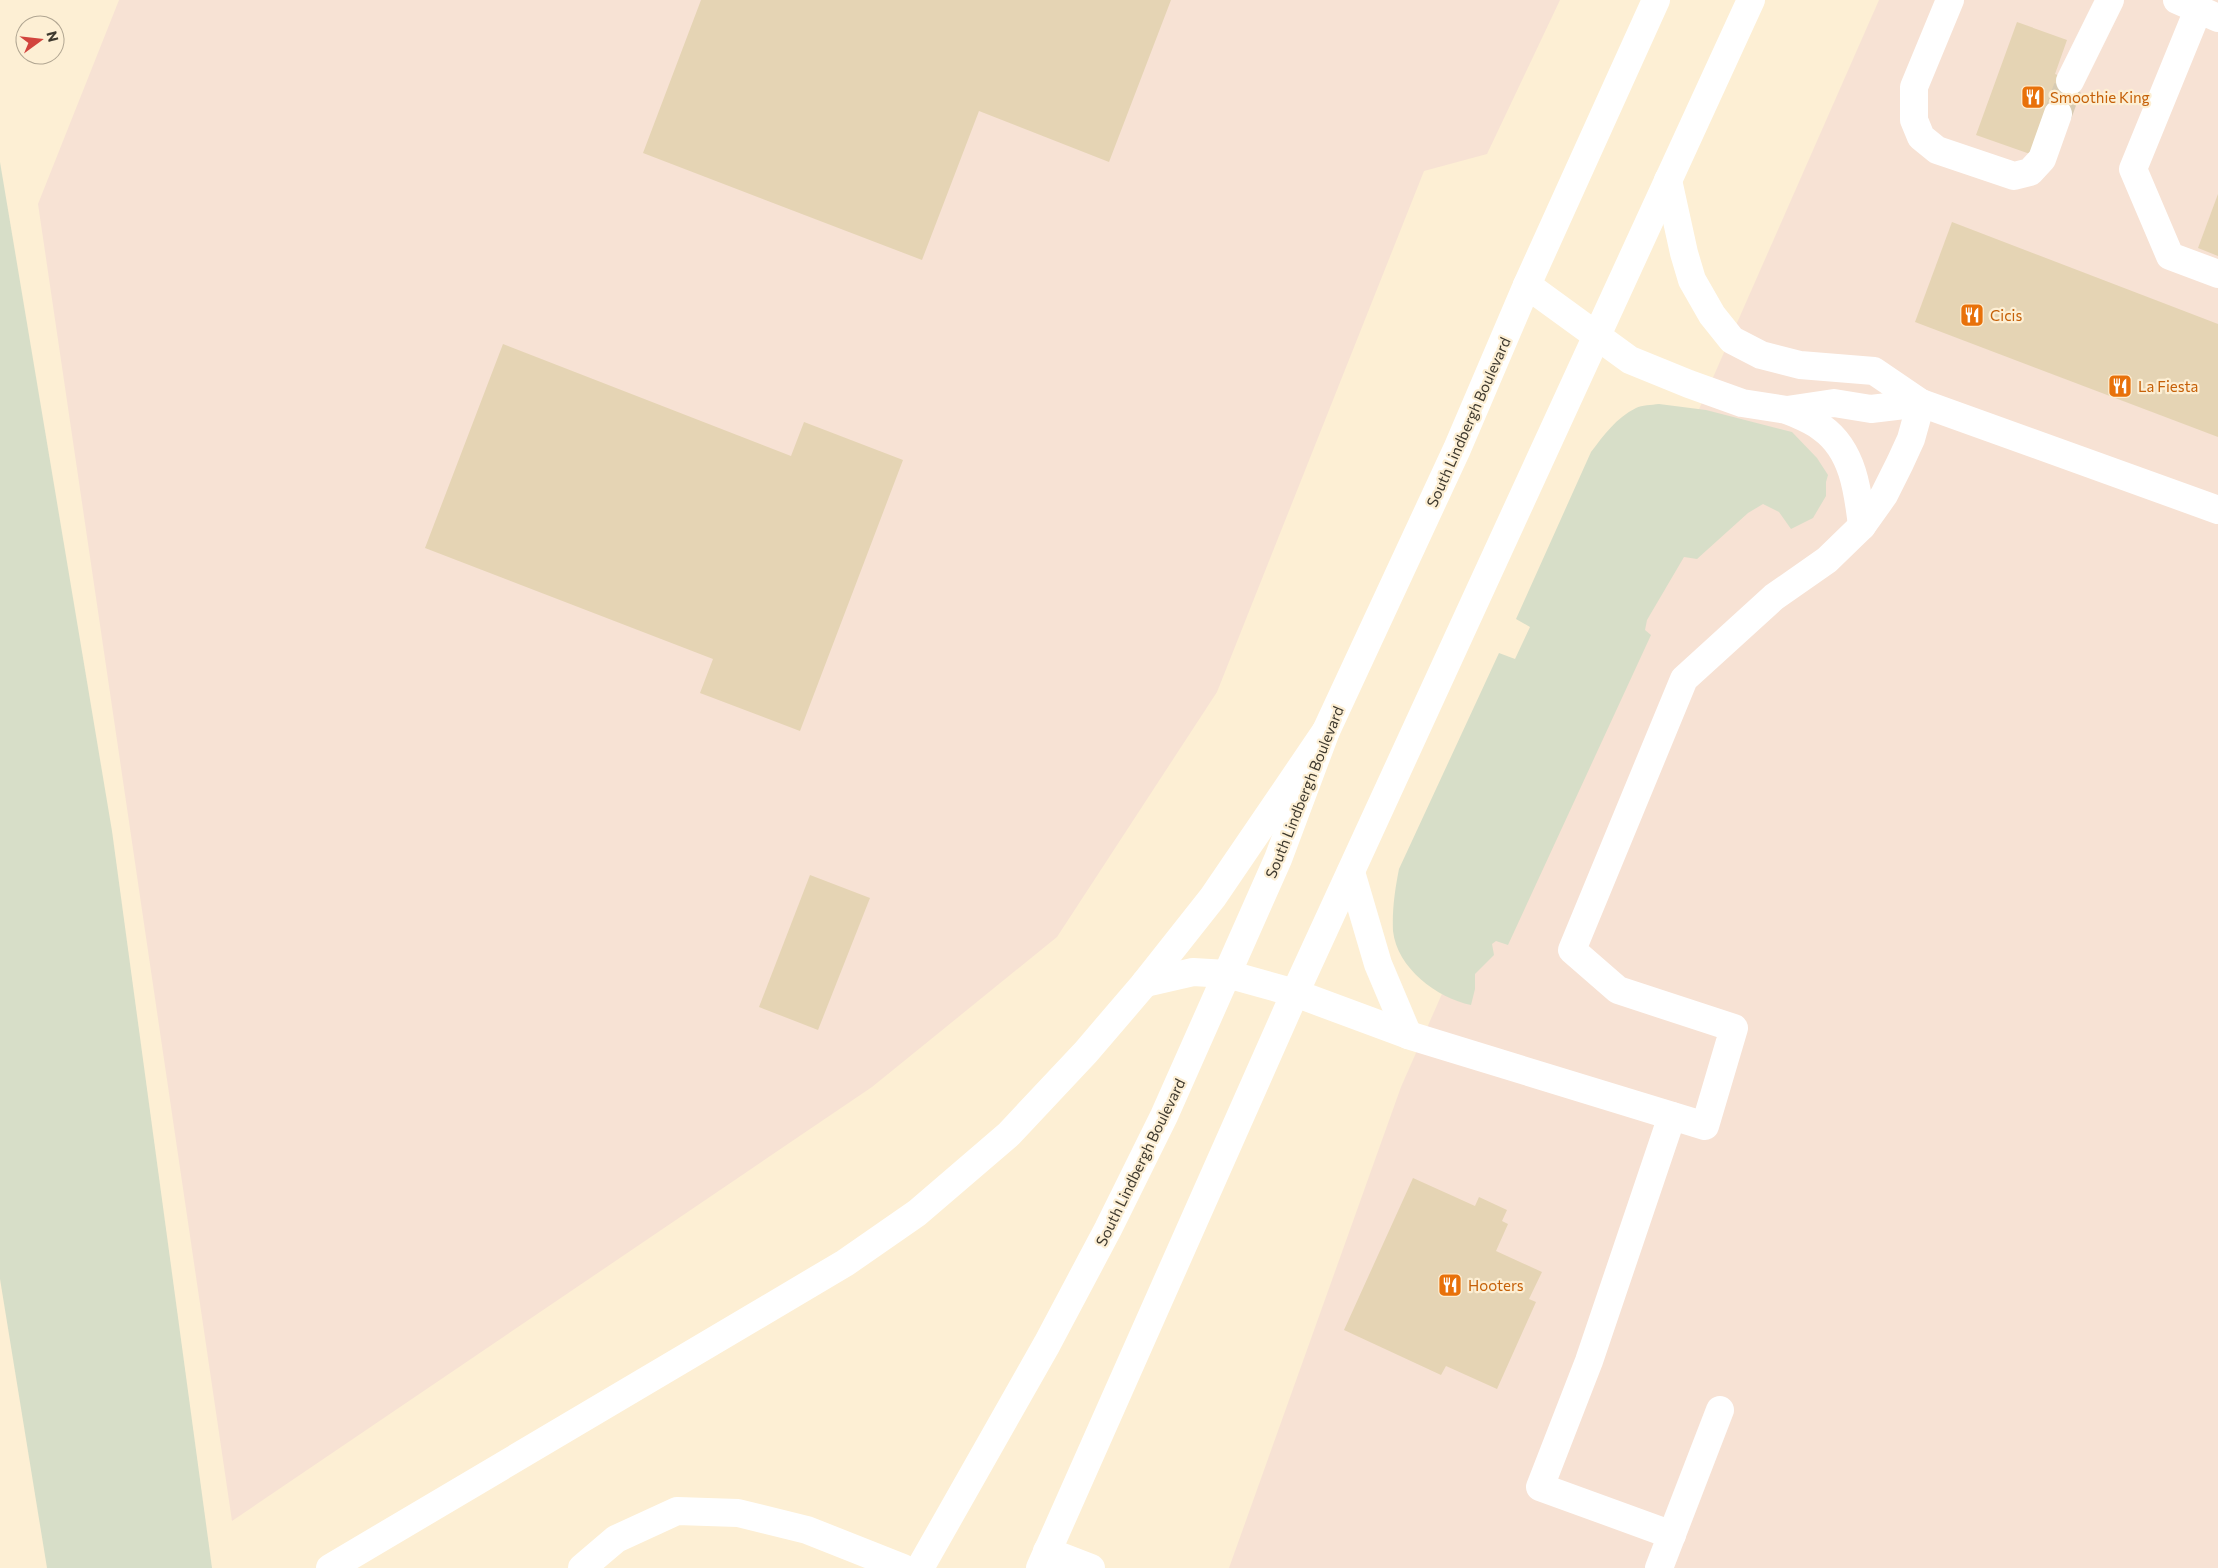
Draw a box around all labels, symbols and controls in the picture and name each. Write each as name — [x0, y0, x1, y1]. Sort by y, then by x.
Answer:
north arrow — [15, 15, 65, 65]
text: N — [43, 29, 63, 44]
restaurant icon: Smoothie King — [2020, 84, 2046, 110]
place label: Smoothie King — [2050, 88, 2150, 106]
restaurant icon: Cicis — [1959, 302, 1985, 328]
place label: Cicis — [1990, 306, 2022, 324]
street label: South Lindbergh Boulevard — [1422, 334, 1514, 510]
restaurant icon: La Fiesta — [2107, 373, 2133, 399]
place label: La Fiesta — [2138, 377, 2198, 395]
street label: South Lindbergh Boulevard — [1261, 703, 1347, 881]
street label: South Lindbergh Boulevard — [1092, 1075, 1188, 1249]
restaurant icon: Hooters — [1437, 1272, 1463, 1298]
place label: Hooters — [1468, 1276, 1524, 1294]

